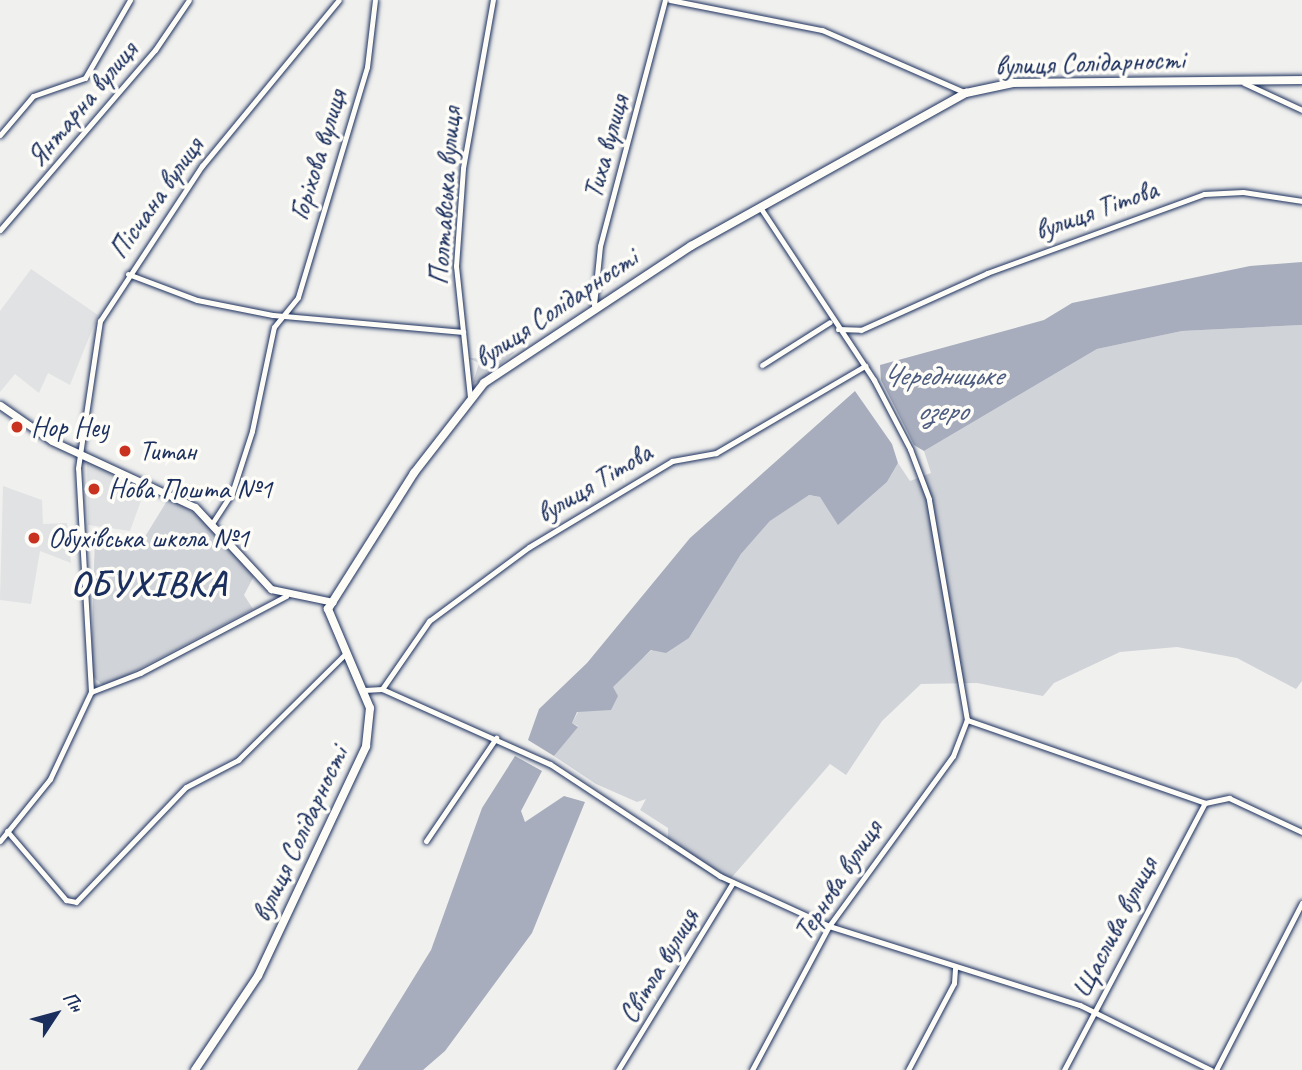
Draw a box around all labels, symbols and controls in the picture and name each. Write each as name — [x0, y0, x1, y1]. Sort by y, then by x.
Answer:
street label: Янтарна вулиця — [19, 34, 145, 174]
street label: вулиця Солідарності — [994, 43, 1186, 83]
street label: Горіхова вулиця — [282, 85, 354, 225]
street label: Тиха вулиця — [576, 91, 636, 203]
street label: Полтавська вулиця — [422, 106, 468, 286]
street label: Пісчана вулиця — [101, 130, 211, 266]
street label: вулиця Тітова — [1030, 172, 1162, 248]
street label: вулиця Солідарності — [468, 241, 644, 375]
water label: Чередницьке озеро — [882, 357, 1002, 428]
place label: Hop Hey — [31, 410, 108, 444]
marker: Hop Hey — [9, 419, 25, 435]
place label: Титан — [139, 434, 196, 468]
street label: вулиця Тітова — [530, 436, 658, 530]
marker: Титан — [117, 443, 133, 459]
place label: Нова Пошта №1 — [108, 472, 274, 506]
marker: Нова Пошта №1 — [86, 481, 102, 497]
place label: Обухівська школа №1 — [48, 521, 249, 555]
marker: Обухівська школа №1 — [26, 530, 42, 546]
district label: ОБУХІВКА — [69, 563, 229, 605]
street label: вулиця Солідарності — [245, 741, 355, 927]
street label: Тернова вулиця — [787, 814, 889, 946]
street label: Щаслива вулиця — [1065, 851, 1165, 1003]
street label: Світла вулиця — [612, 902, 706, 1030]
north arrow — [21, 979, 91, 1049]
text: Пн — [57, 987, 89, 1017]

